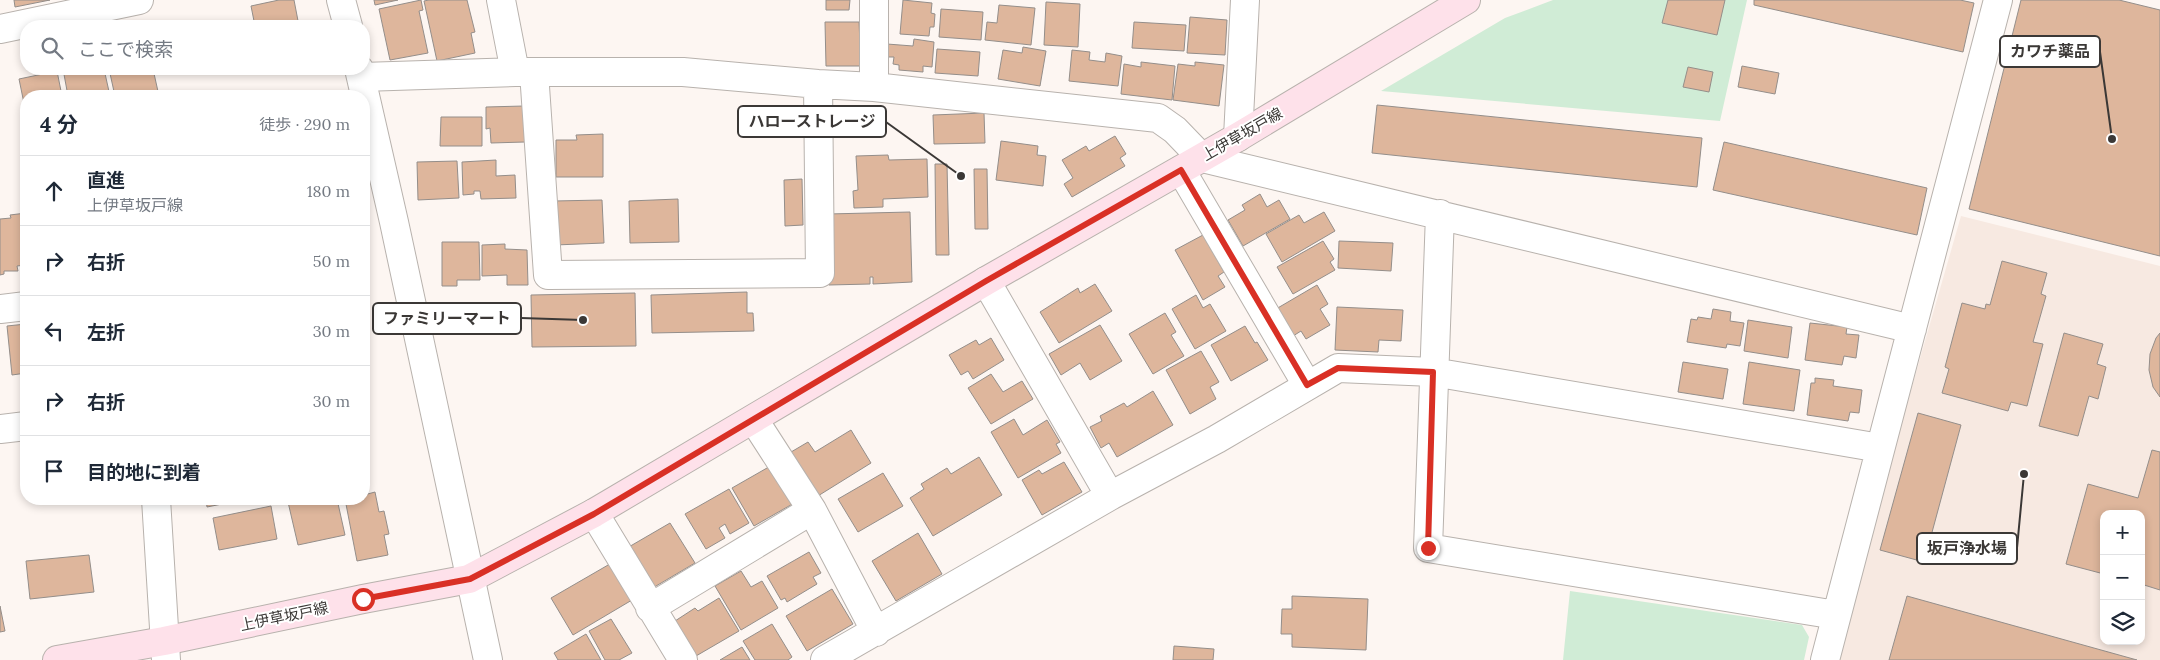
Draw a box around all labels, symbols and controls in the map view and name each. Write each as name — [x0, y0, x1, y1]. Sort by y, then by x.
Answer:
search box — [20, 20, 370, 75]
icon: search — [38, 34, 66, 62]
callout: カワチ薬品 — [2000, 36, 2100, 67]
text: ここで検索 — [78, 37, 173, 61]
text: カワチ薬品 — [2010, 41, 2090, 61]
street label: 上伊草坂戸線 — [1198, 103, 1286, 165]
callout: ハローストレージ — [738, 106, 886, 137]
text: 4 分 — [40, 111, 78, 138]
text: ハローストレージ — [749, 111, 875, 131]
text: 徒歩 · 290 m — [259, 114, 350, 134]
text: 直進 — [87, 168, 125, 192]
icon: ahead — [40, 177, 68, 205]
text: 180 m — [307, 181, 350, 201]
text: 上伊草坂戸線 — [87, 195, 183, 215]
icon: right — [40, 247, 68, 275]
text: 右折 — [87, 250, 125, 274]
text: 50 m — [313, 251, 350, 271]
callout: ファミリーマート — [373, 303, 521, 334]
text: ファミリーマート — [383, 308, 511, 328]
icon: left — [40, 317, 68, 345]
text: 左折 — [87, 320, 125, 344]
text: 30 m — [313, 321, 350, 341]
icon: right — [40, 387, 68, 415]
text: 右折 — [87, 390, 125, 414]
text: 30 m — [313, 391, 350, 411]
icon: arrive — [40, 457, 68, 485]
text: 目的地に到着 — [87, 460, 201, 484]
map controls — [2100, 510, 2145, 645]
button: + — [2100, 510, 2145, 555]
callout: 坂戸浄水場 — [1917, 533, 2017, 564]
route end — [1417, 537, 1440, 560]
text: 坂戸浄水場 — [1927, 538, 2007, 558]
button: − — [2100, 555, 2145, 600]
route start — [352, 588, 375, 611]
street label: 上伊草坂戸線 — [238, 597, 330, 635]
button: layers — [2100, 600, 2145, 645]

